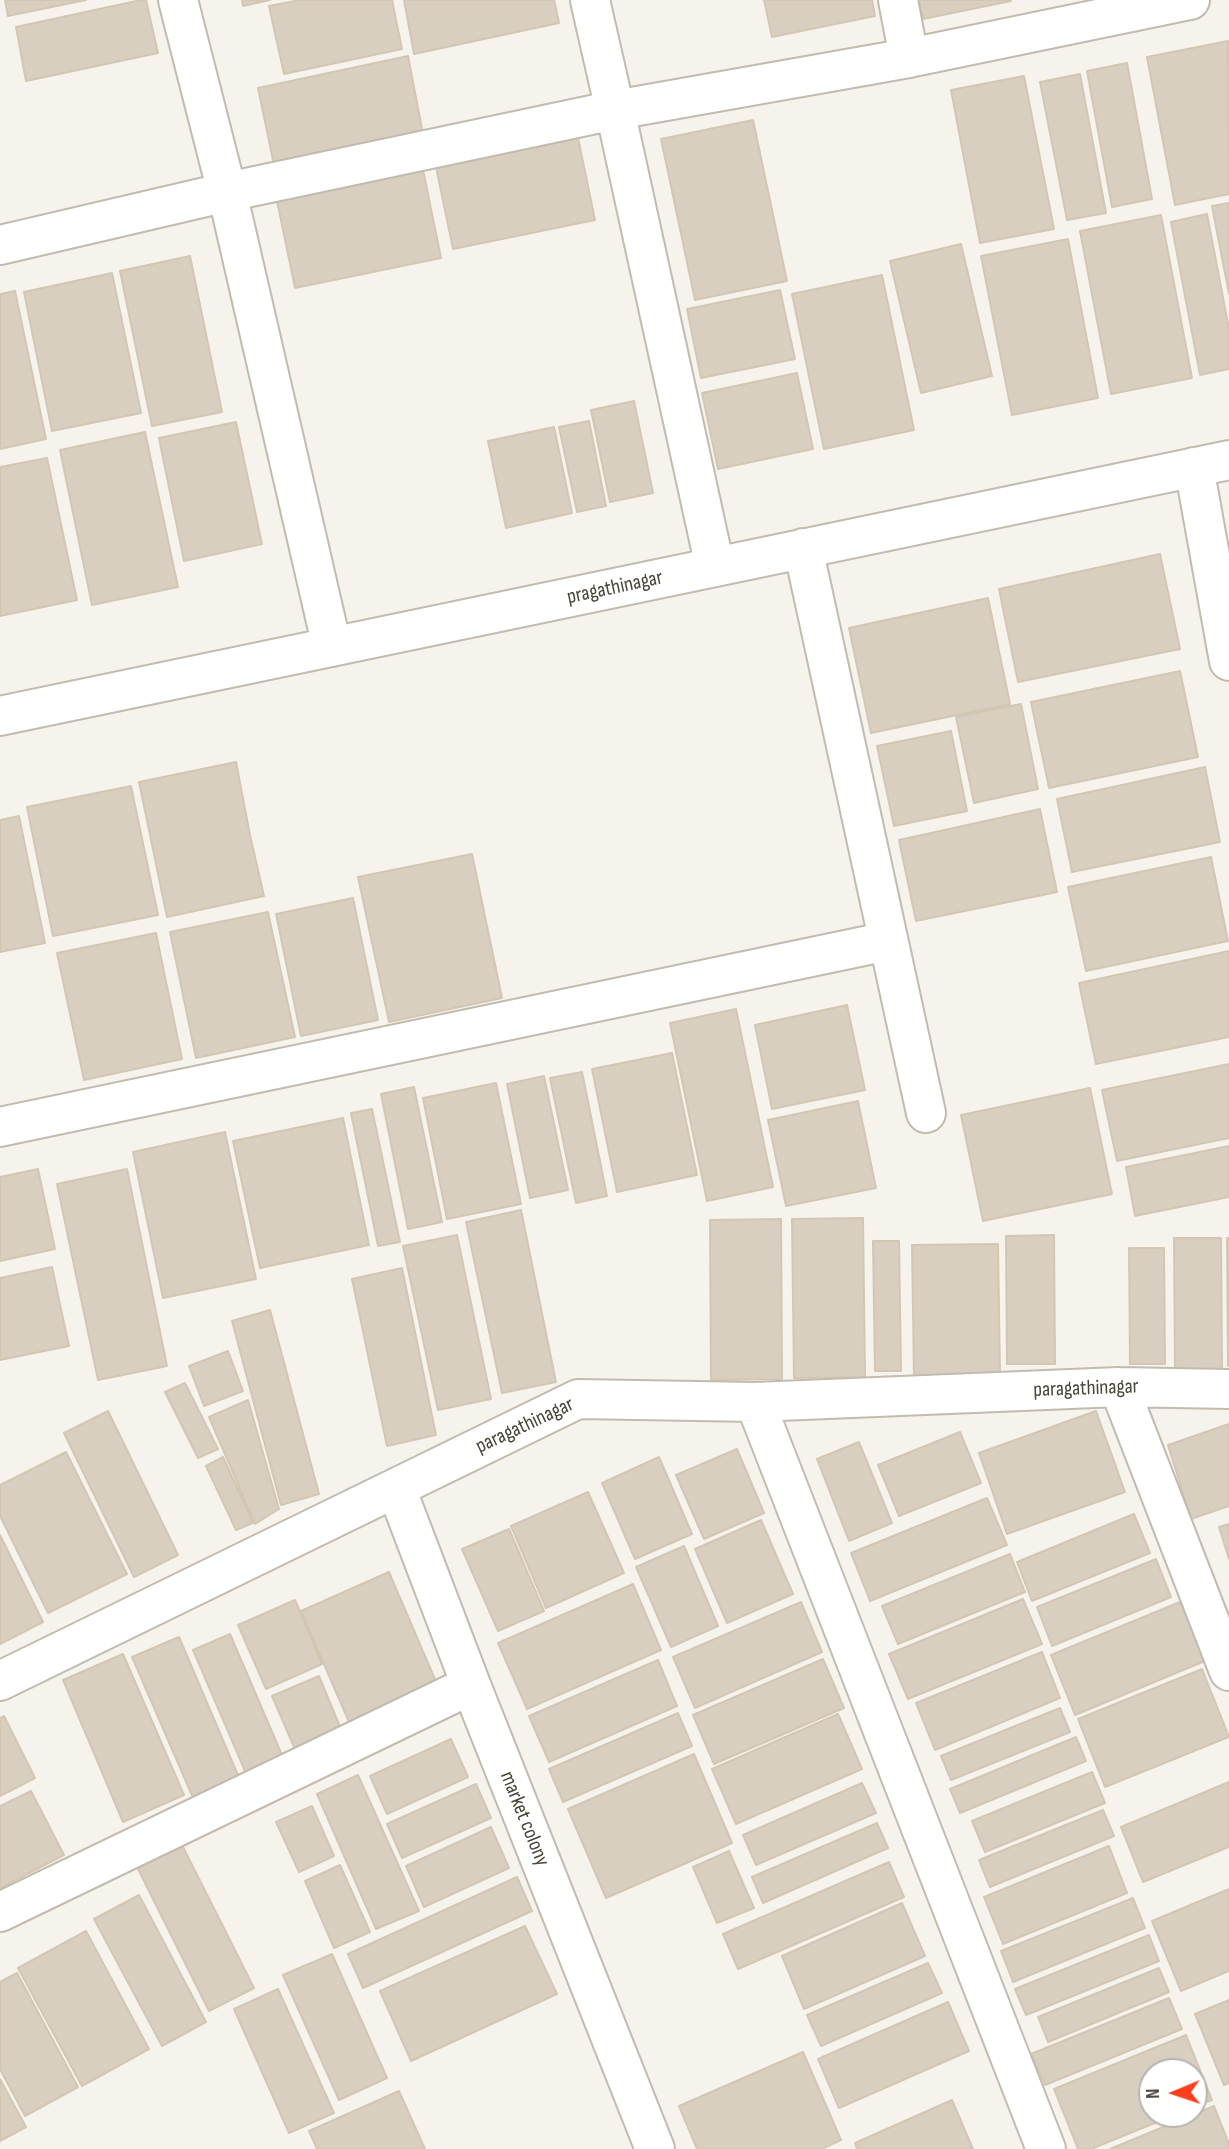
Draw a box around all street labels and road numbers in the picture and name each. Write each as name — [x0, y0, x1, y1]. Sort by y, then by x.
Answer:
street label: pragathinagar — [565, 566, 665, 610]
street label: paragathinagar — [1033, 1375, 1139, 1403]
street label: paragathinagar — [472, 1392, 578, 1460]
street label: market colony — [494, 1768, 554, 1870]

